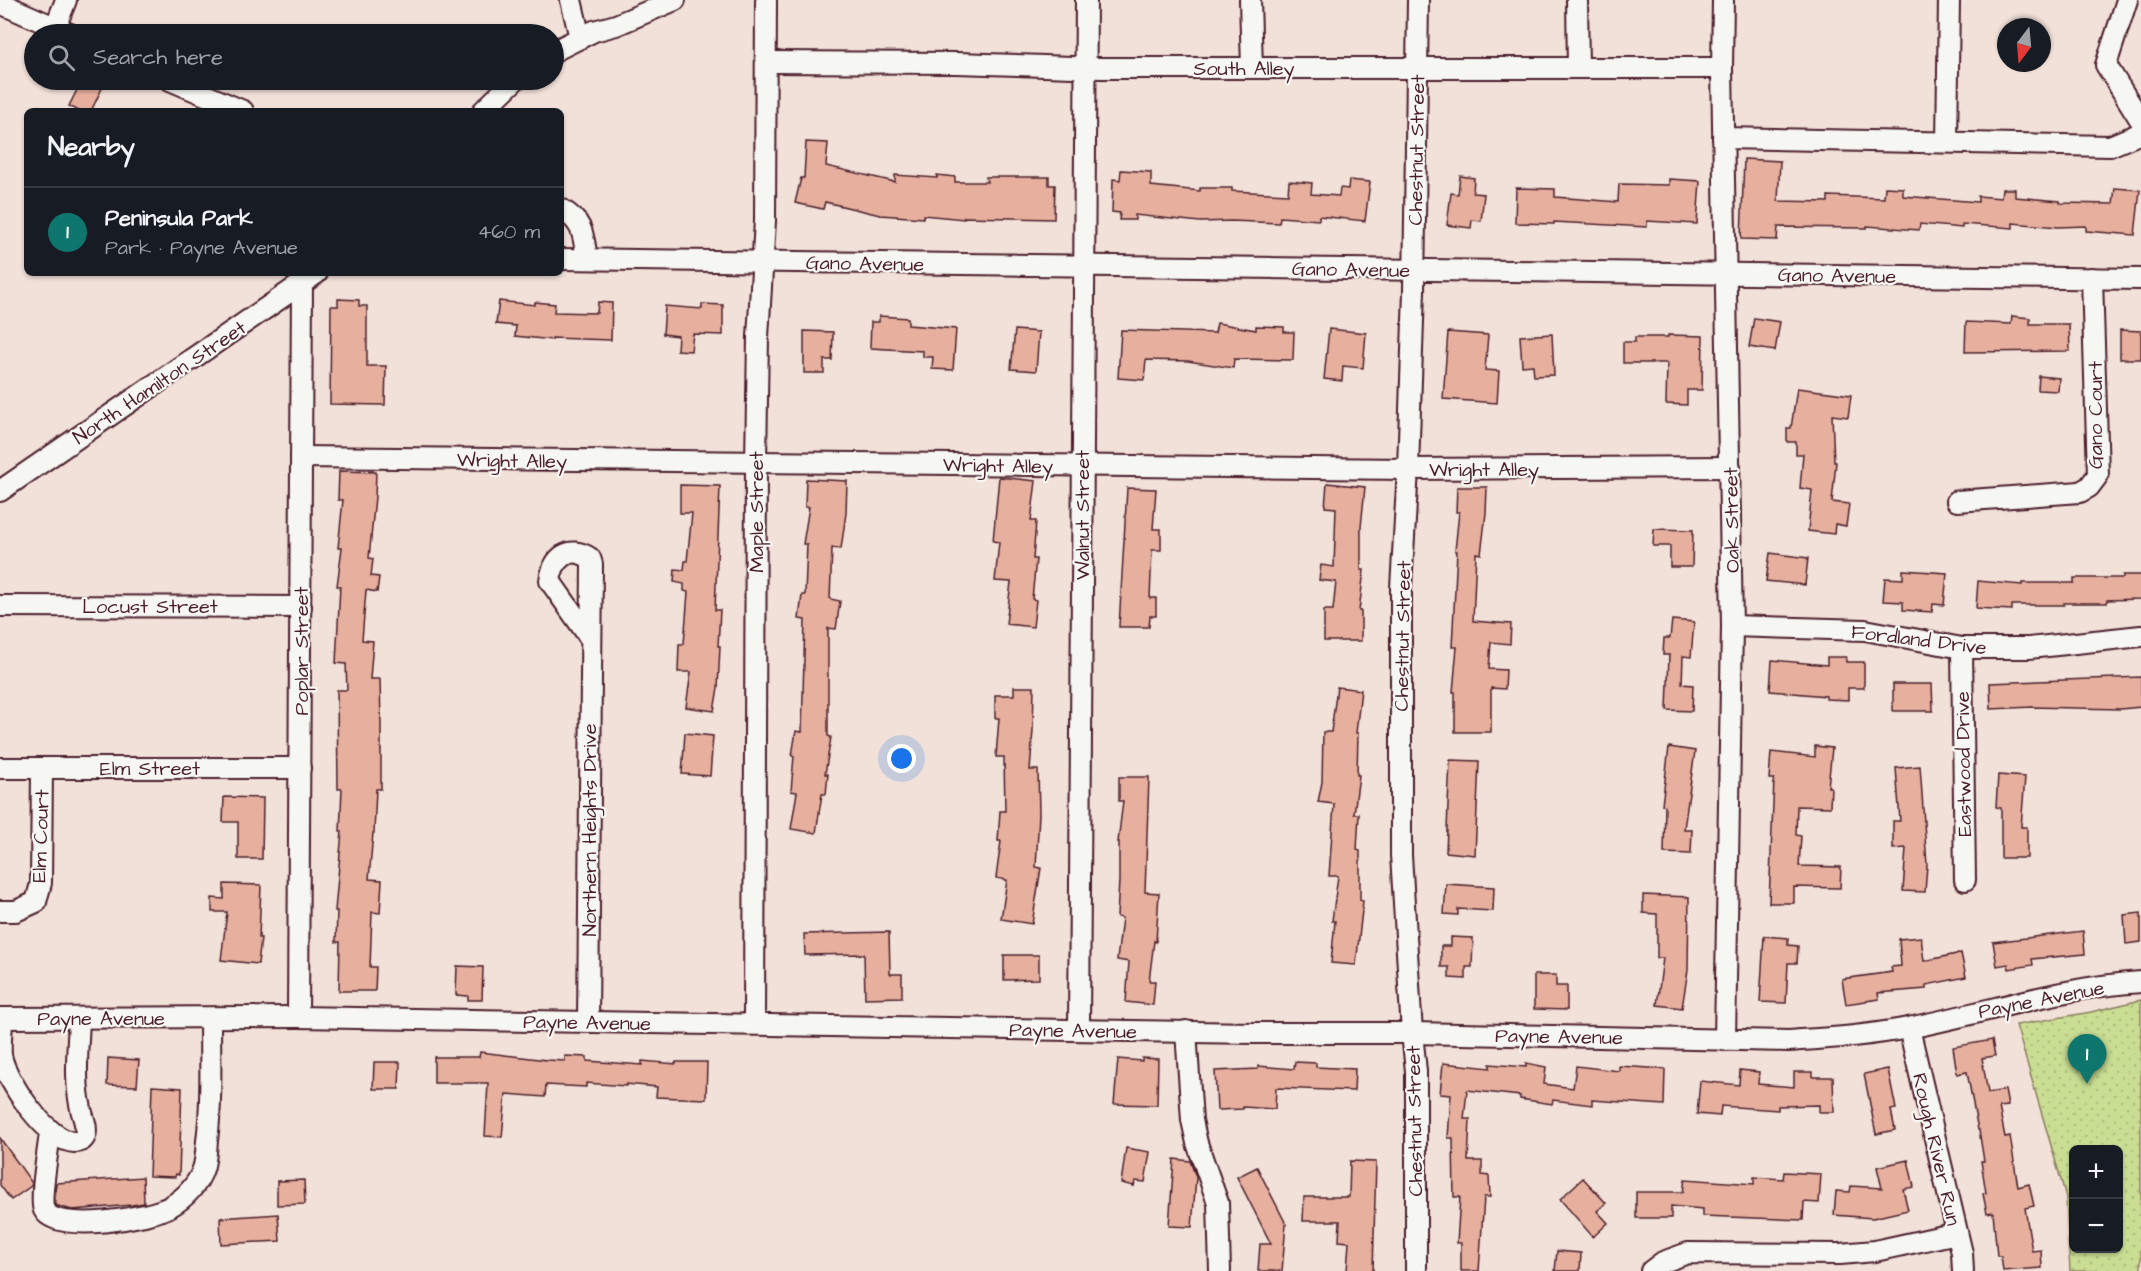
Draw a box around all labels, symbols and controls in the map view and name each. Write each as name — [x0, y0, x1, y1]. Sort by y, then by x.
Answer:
north arrow — [1997, 18, 2051, 72]
search box — [24, 24, 564, 90]
icon: search — [45, 41, 78, 74]
text: Search here — [93, 42, 223, 73]
street label: South Alley — [1193, 55, 1295, 84]
street label: Chestnut Street — [1402, 74, 1432, 226]
text: Nearby — [48, 129, 135, 165]
text: Peninsula Park — [105, 203, 253, 234]
text: 1 — [66, 218, 69, 246]
text: 460 m — [478, 218, 540, 246]
text: Park · Payne Avenue — [105, 234, 298, 262]
street label: Gano Avenue — [806, 249, 925, 279]
street label: Gano Avenue — [1292, 255, 1411, 285]
street label: Gano Avenue — [1778, 261, 1897, 291]
street label: North Hamilton Street — [67, 314, 252, 451]
street label: Gano Court — [2082, 361, 2110, 469]
street label: Wright Alley — [457, 446, 567, 477]
street label: Walnut Street — [1069, 450, 1097, 580]
street label: Maple Street — [743, 451, 771, 573]
street label: Wright Alley — [943, 451, 1053, 482]
street label: Wright Alley — [1429, 456, 1539, 485]
street label: Oak Street — [1717, 467, 1747, 573]
street label: Chestnut Street — [1388, 560, 1418, 712]
street label: Poplar Street — [288, 586, 316, 716]
street label: Locust Street — [82, 593, 218, 621]
street label: Fordland Drive — [1850, 618, 1988, 662]
street label: Eastwood Drive — [1949, 691, 1979, 837]
street label: Northern Heights Drive — [576, 723, 605, 937]
your location — [887, 744, 916, 773]
street label: Elm Street — [100, 755, 200, 783]
street label: Elm Court — [25, 789, 57, 883]
street label: Payne Avenue — [1976, 974, 2107, 1027]
street label: Payne Avenue — [37, 1005, 165, 1034]
street label: Payne Avenue — [523, 1008, 651, 1039]
street label: Payne Avenue — [1009, 1016, 1137, 1047]
street label: Payne Avenue — [1495, 1022, 1623, 1053]
pin: 1 — [2068, 1034, 2106, 1084]
street label: Chestnut Street — [1400, 1045, 1430, 1197]
street label: Rough River Run — [1904, 1070, 1967, 1229]
map controls — [2069, 1145, 2123, 1253]
button: + — [2069, 1145, 2123, 1199]
button: − — [2069, 1199, 2123, 1253]

